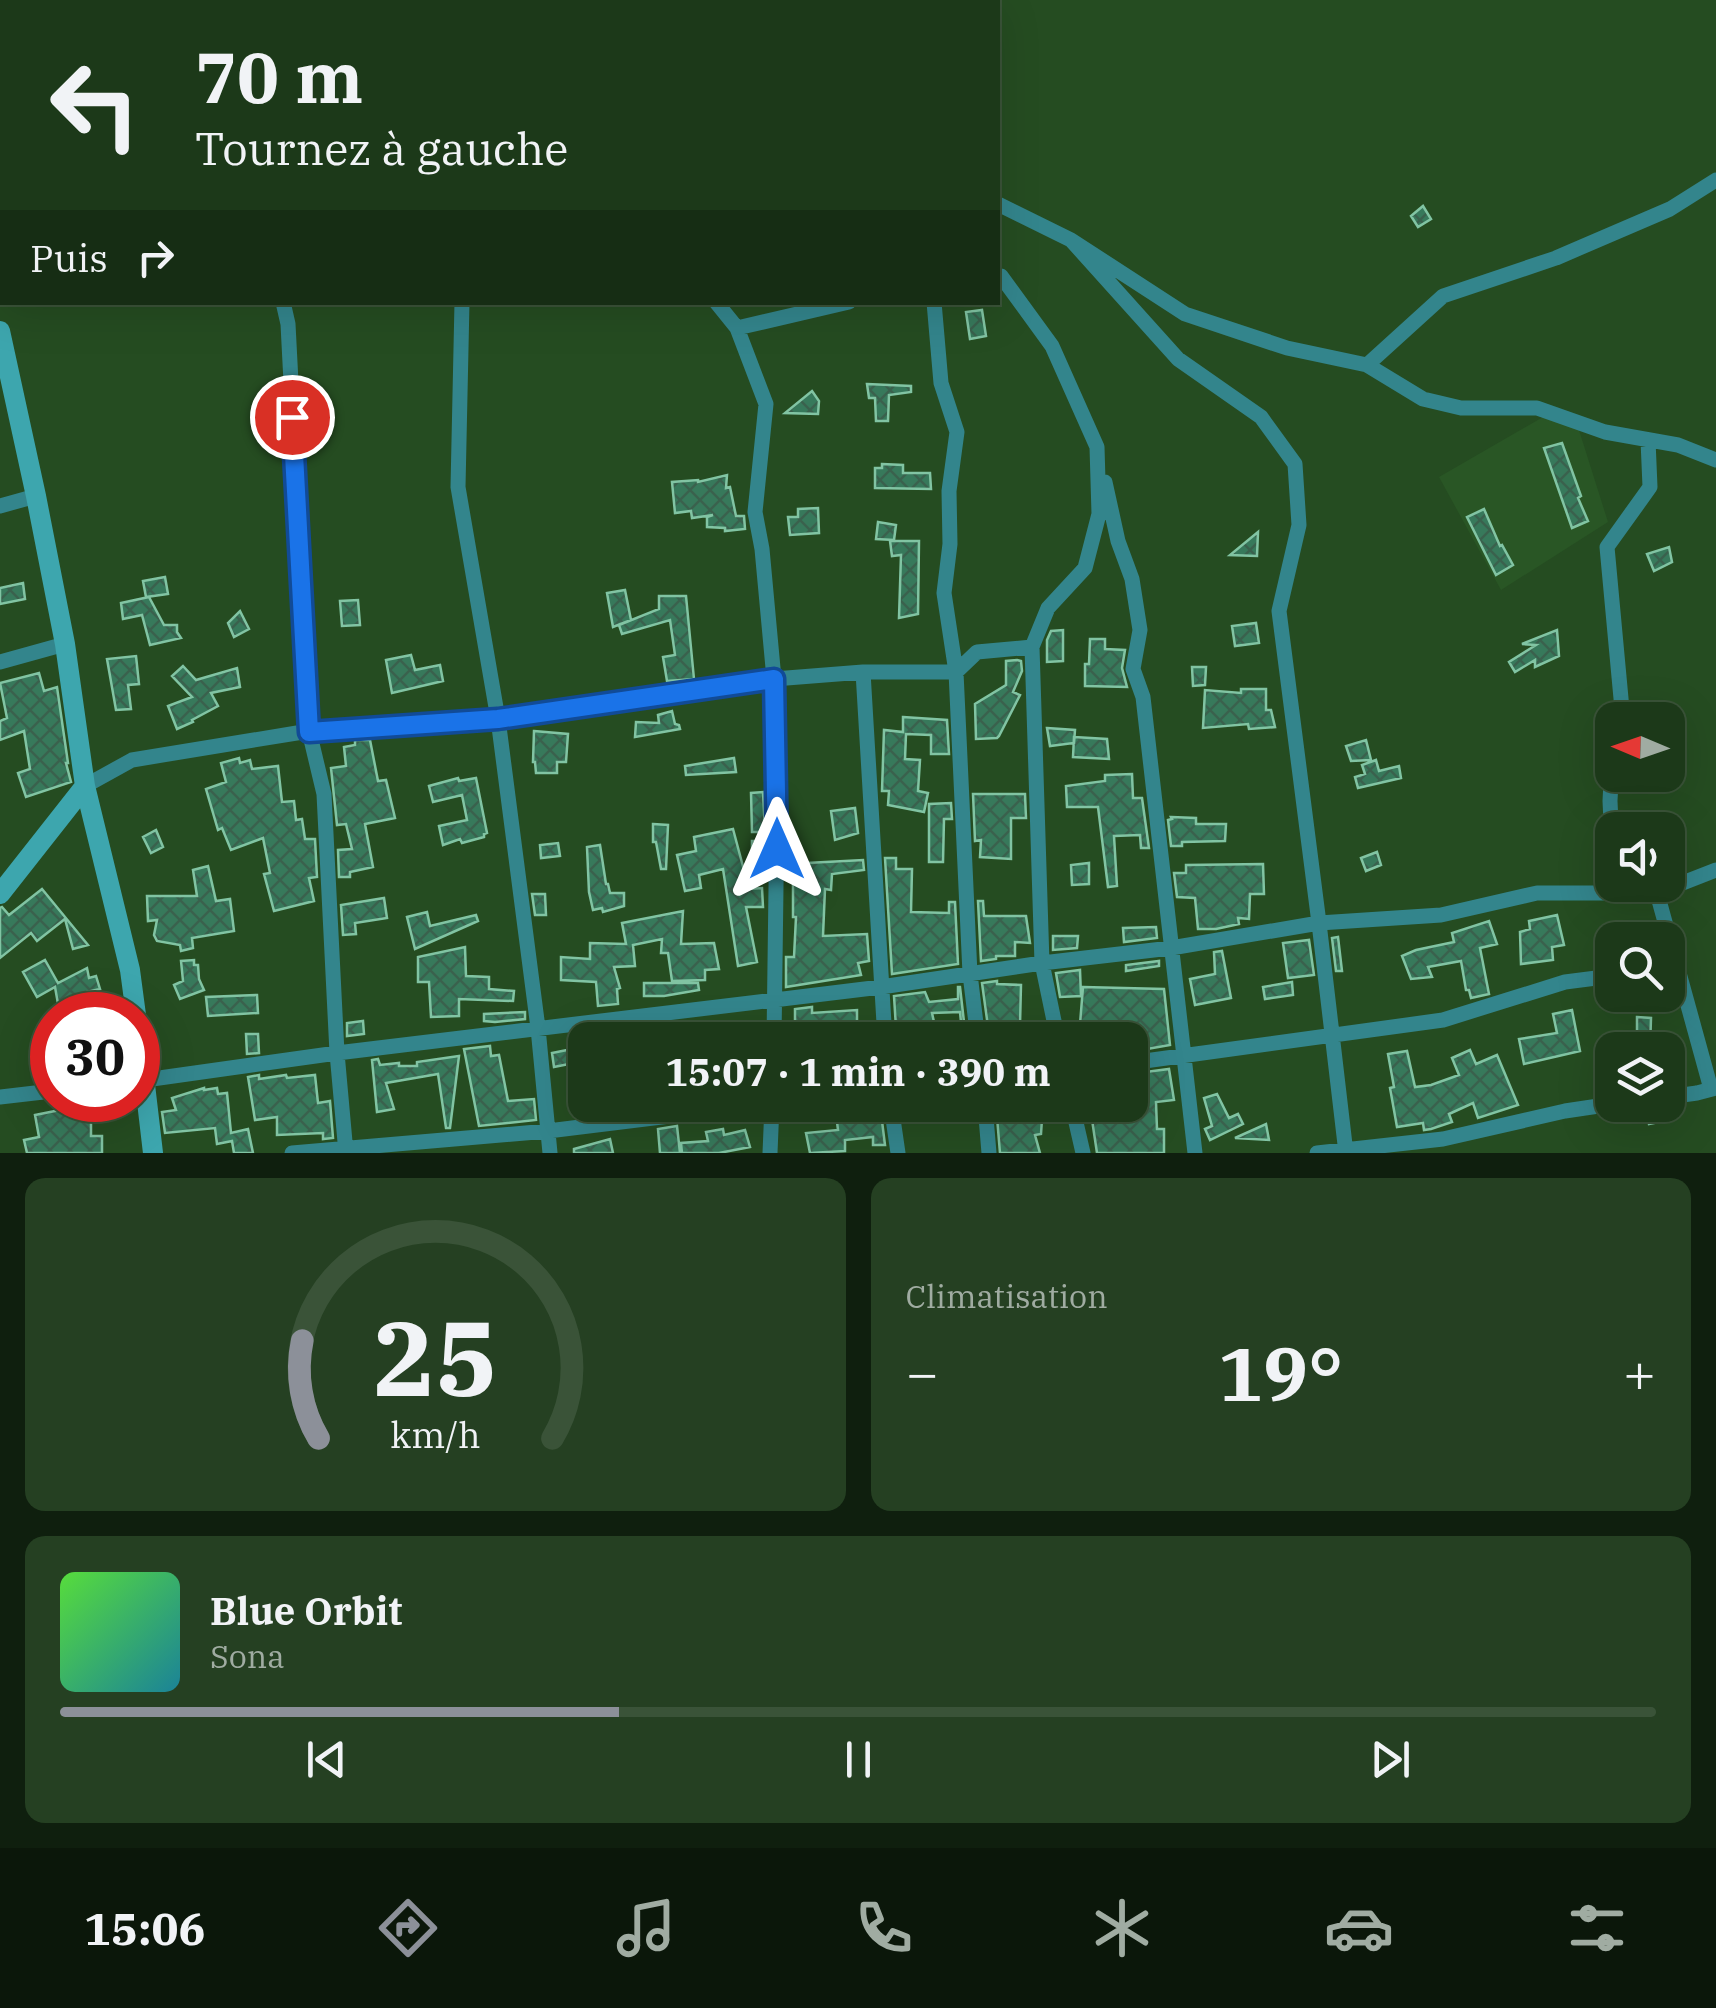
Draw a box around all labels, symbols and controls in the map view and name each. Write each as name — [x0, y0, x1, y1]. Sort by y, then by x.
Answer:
text: 70 m — [195, 31, 363, 122]
icon: left — [30, 40, 160, 170]
text: Tournez à gauche — [195, 119, 568, 177]
icon: right — [128, 230, 183, 285]
text: Puis — [30, 233, 108, 282]
pin — [250, 375, 335, 460]
icon: arrive — [265, 390, 320, 445]
north arrow — [1595, 702, 1685, 792]
map controls — [1595, 702, 1685, 1122]
position arrow — [725, 797, 829, 901]
button: sound — [1595, 812, 1685, 902]
button: search — [1595, 922, 1685, 1012]
speed limit sign: 30 — [30, 992, 160, 1122]
button: layers — [1595, 1032, 1685, 1122]
text: 15:07 · 1 min · 390 m — [665, 1047, 1051, 1096]
text: Climatisation — [906, 1275, 1108, 1317]
text: 25 — [373, 1289, 498, 1425]
text: 19° — [1218, 1324, 1343, 1422]
text: − — [906, 1337, 939, 1408]
text: + — [1623, 1337, 1656, 1408]
text: km/h — [390, 1411, 480, 1458]
text: Blue Orbit — [210, 1586, 402, 1635]
text: Sona — [210, 1635, 285, 1677]
icon: previous — [299, 1732, 354, 1787]
icon: pause — [831, 1732, 886, 1787]
icon: next — [1363, 1732, 1418, 1787]
icon: directions — [373, 1893, 443, 1963]
icon: music — [611, 1893, 681, 1963]
icon: phone — [849, 1893, 919, 1963]
icon: climate — [1087, 1893, 1157, 1963]
icon: car — [1324, 1893, 1394, 1963]
icon: filters — [1562, 1893, 1632, 1963]
text: 15:06 — [84, 1899, 206, 1957]

